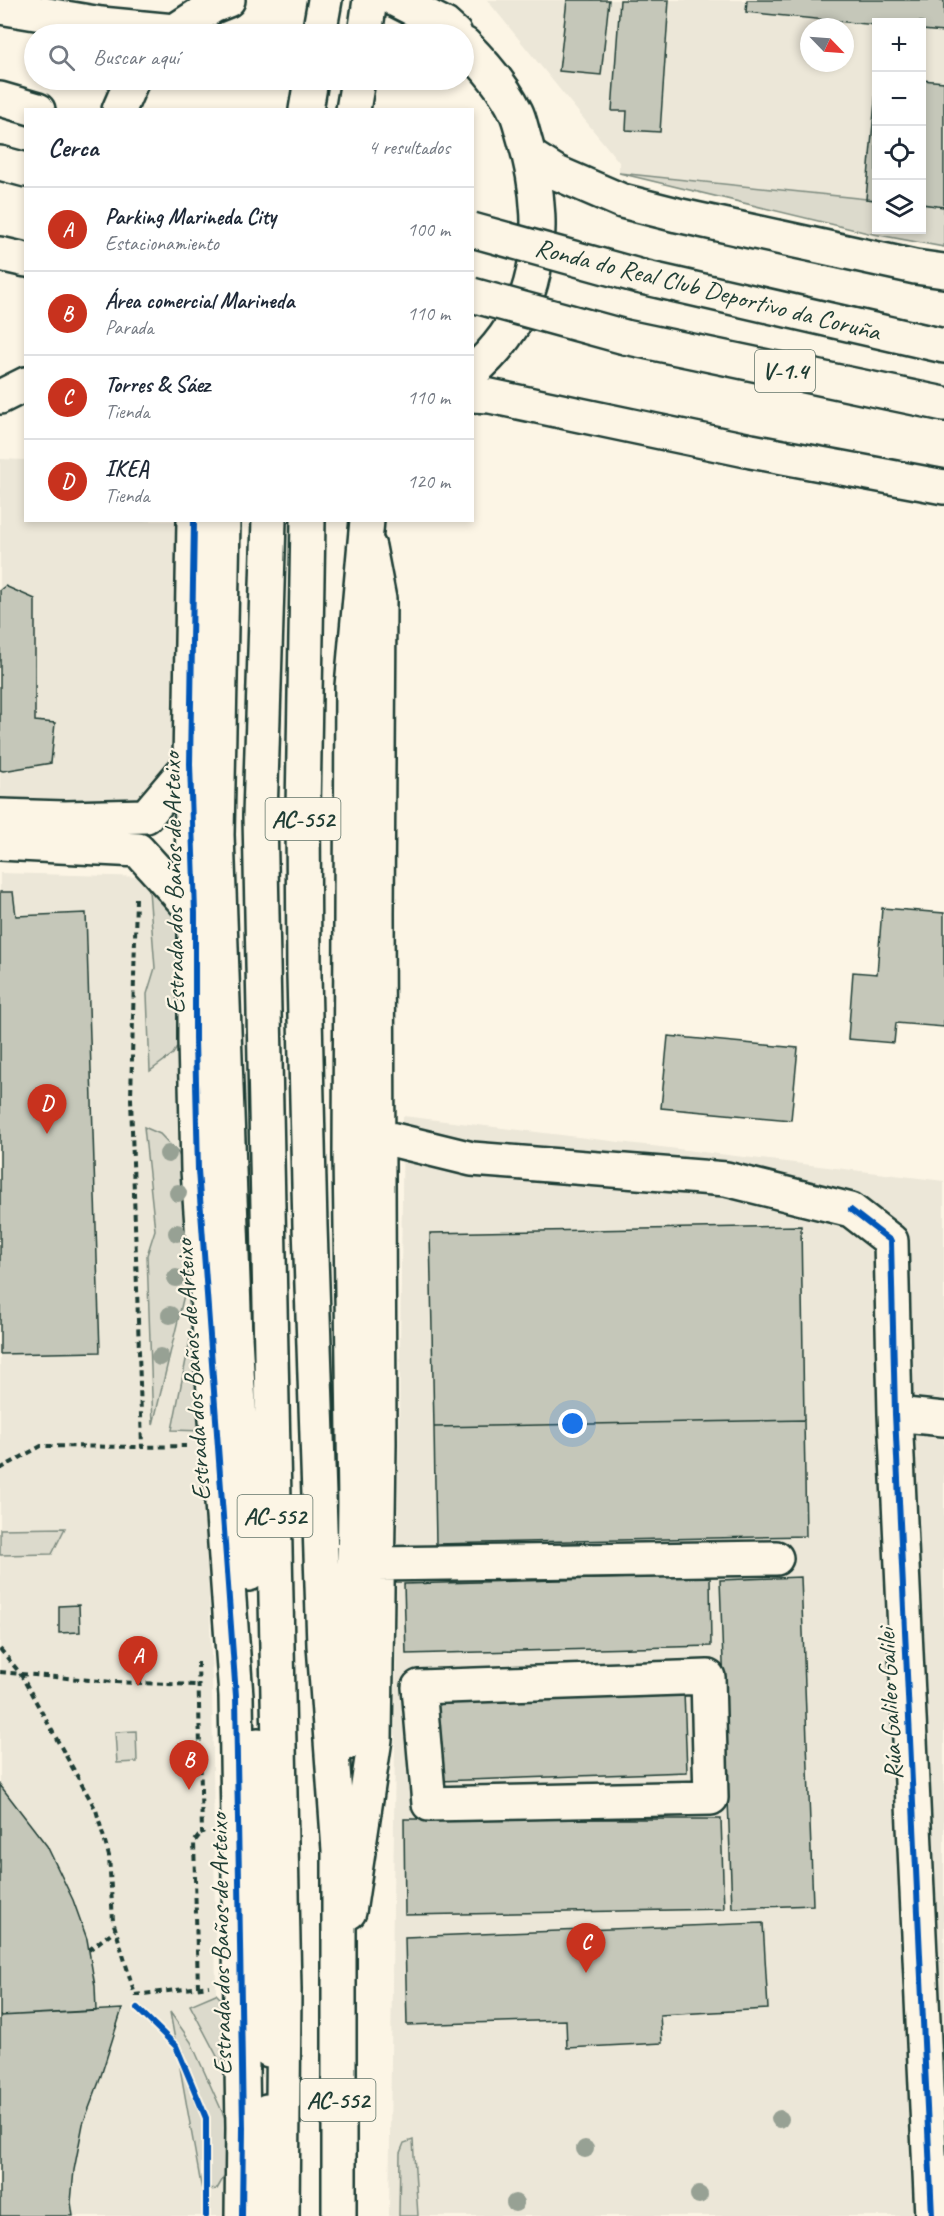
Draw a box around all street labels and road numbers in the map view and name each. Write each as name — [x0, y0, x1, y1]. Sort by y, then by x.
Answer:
street label: Ronda do Real Club Deportivo da Coruña — [532, 231, 885, 349]
road number: V-1.4 — [755, 350, 815, 392]
street label: Estrada dos Baños de Arteixo — [155, 749, 192, 1014]
road number: AC-552 — [266, 798, 340, 840]
street label: Estrada dos Baños de Arteixo — [167, 1235, 218, 1502]
road number: AC-552 — [238, 1495, 312, 1537]
street label: Rúa Galileo Galilei — [869, 1624, 910, 1781]
street label: Estrada dos Baños de Arteixo — [202, 1810, 239, 2075]
road number: AC-552 — [300, 2079, 376, 2121]

